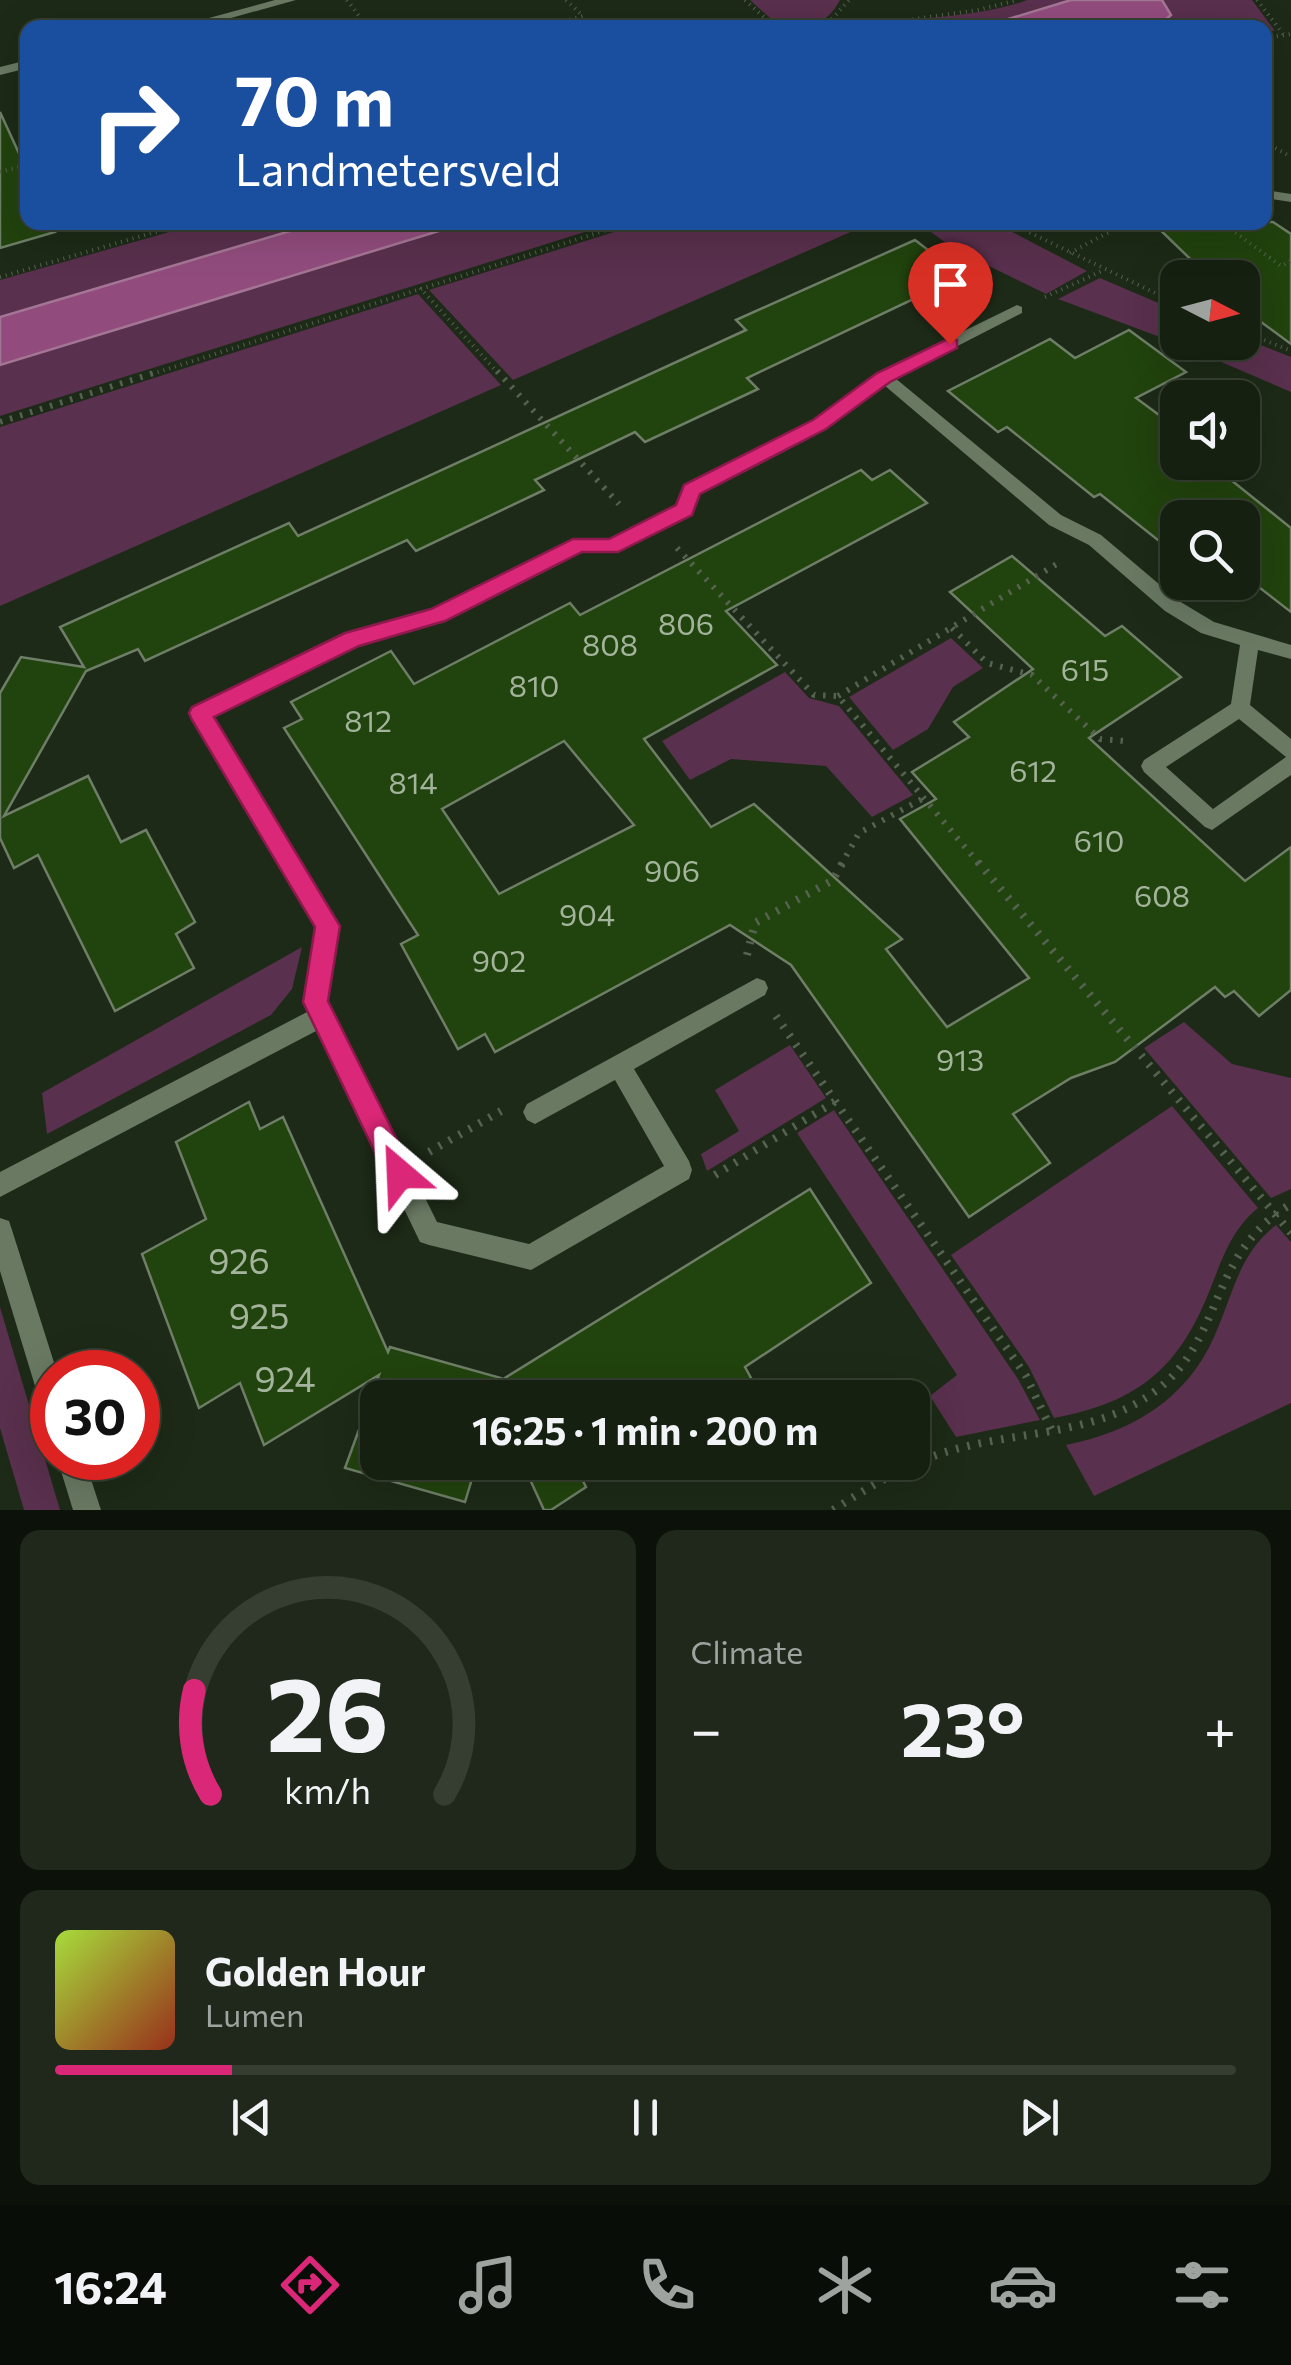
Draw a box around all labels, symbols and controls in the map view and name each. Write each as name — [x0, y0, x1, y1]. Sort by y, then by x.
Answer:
text: 70 m — [235, 55, 394, 140]
icon: right — [70, 60, 200, 190]
text: Landmetersveld — [235, 140, 561, 195]
pin — [908, 242, 993, 345]
icon: arrive — [923, 257, 978, 312]
north arrow — [1160, 260, 1260, 360]
map controls — [1160, 260, 1260, 600]
button: sound — [1160, 380, 1260, 480]
button: search — [1160, 500, 1260, 600]
house number: 806 — [658, 604, 714, 641]
house number: 808 — [582, 625, 638, 662]
house number: 615 — [1061, 650, 1109, 687]
house number: 810 — [509, 666, 559, 703]
house number: 812 — [344, 701, 392, 738]
house number: 612 — [1009, 751, 1057, 788]
house number: 814 — [388, 763, 438, 800]
house number: 610 — [1074, 821, 1124, 858]
house number: 906 — [644, 851, 700, 888]
house number: 608 — [1134, 876, 1190, 913]
house number: 904 — [559, 895, 615, 932]
house number: 902 — [472, 941, 526, 978]
house number: 913 — [936, 1040, 984, 1077]
position arrow — [348, 1122, 452, 1226]
house number: 926 — [208, 1238, 270, 1281]
house number: 925 — [229, 1293, 289, 1336]
speed limit sign: 30 — [30, 1350, 160, 1480]
house number: 924 — [255, 1356, 315, 1399]
text: 16:25 · 1 min · 200 m — [472, 1406, 818, 1453]
text: Climate — [691, 1631, 803, 1671]
text: 26 — [266, 1646, 389, 1773]
text: 23° — [901, 1681, 1025, 1772]
text: − — [691, 1694, 722, 1761]
text: + — [1204, 1694, 1236, 1761]
text: km/h — [284, 1768, 371, 1811]
text: Golden Hour — [205, 1947, 426, 1994]
text: Lumen — [205, 1994, 304, 2034]
icon: previous — [224, 2090, 279, 2145]
icon: pause — [618, 2090, 673, 2145]
icon: next — [1012, 2090, 1067, 2145]
icon: directions — [275, 2250, 345, 2320]
icon: music — [453, 2250, 523, 2320]
icon: phone — [632, 2250, 702, 2320]
icon: climate — [810, 2250, 880, 2320]
icon: car — [988, 2250, 1058, 2320]
icon: filters — [1167, 2250, 1237, 2320]
text: 16:24 — [54, 2258, 167, 2313]

